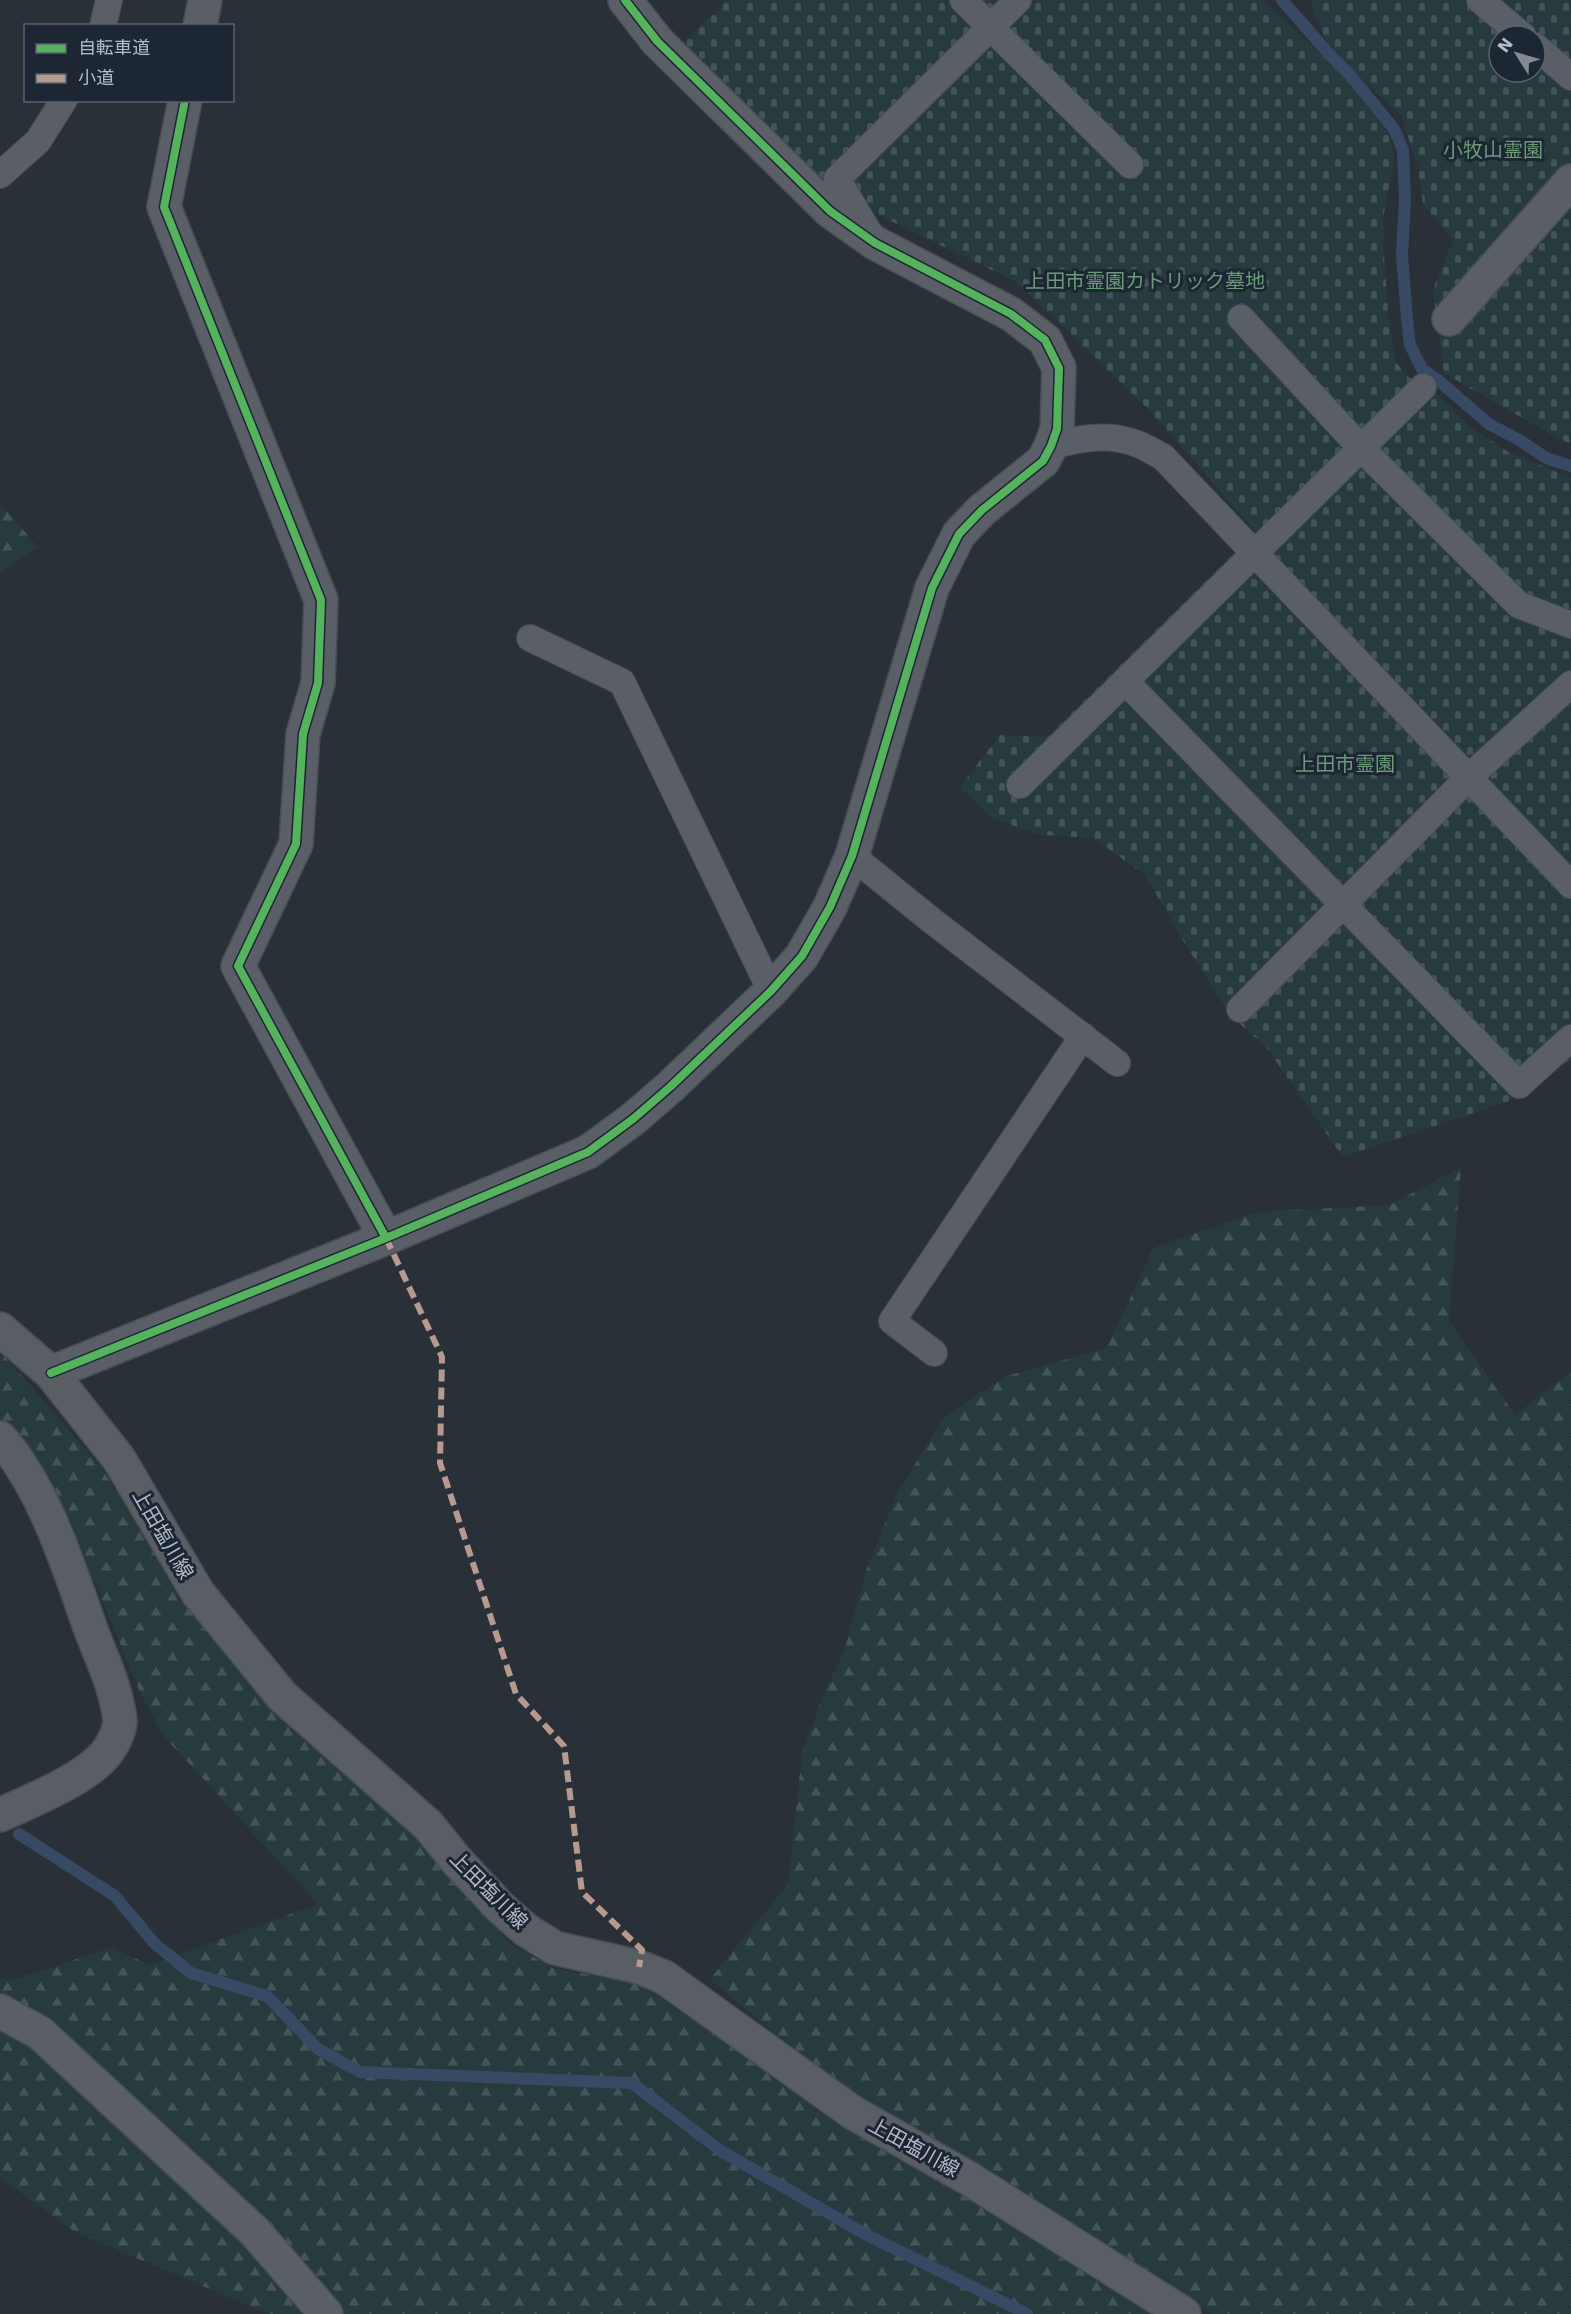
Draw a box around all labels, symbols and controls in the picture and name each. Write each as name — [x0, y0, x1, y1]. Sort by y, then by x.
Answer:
legend — [24, 24, 234, 102]
north arrow — [1487, 24, 1547, 84]
text: N — [1494, 34, 1517, 56]
text: 自転車道 — [78, 37, 150, 58]
text: 小道 — [78, 67, 114, 88]
park label: 小牧山霊園 — [1443, 138, 1543, 162]
park label: 上田市霊園カトリック墓地 — [1025, 269, 1265, 293]
park label: 上田市霊園 — [1295, 752, 1395, 776]
street label: 上田塩川線 — [128, 1485, 198, 1583]
street label: 上田塩川線 — [445, 1846, 533, 1934]
street label: 上田塩川線 — [864, 2112, 964, 2182]

